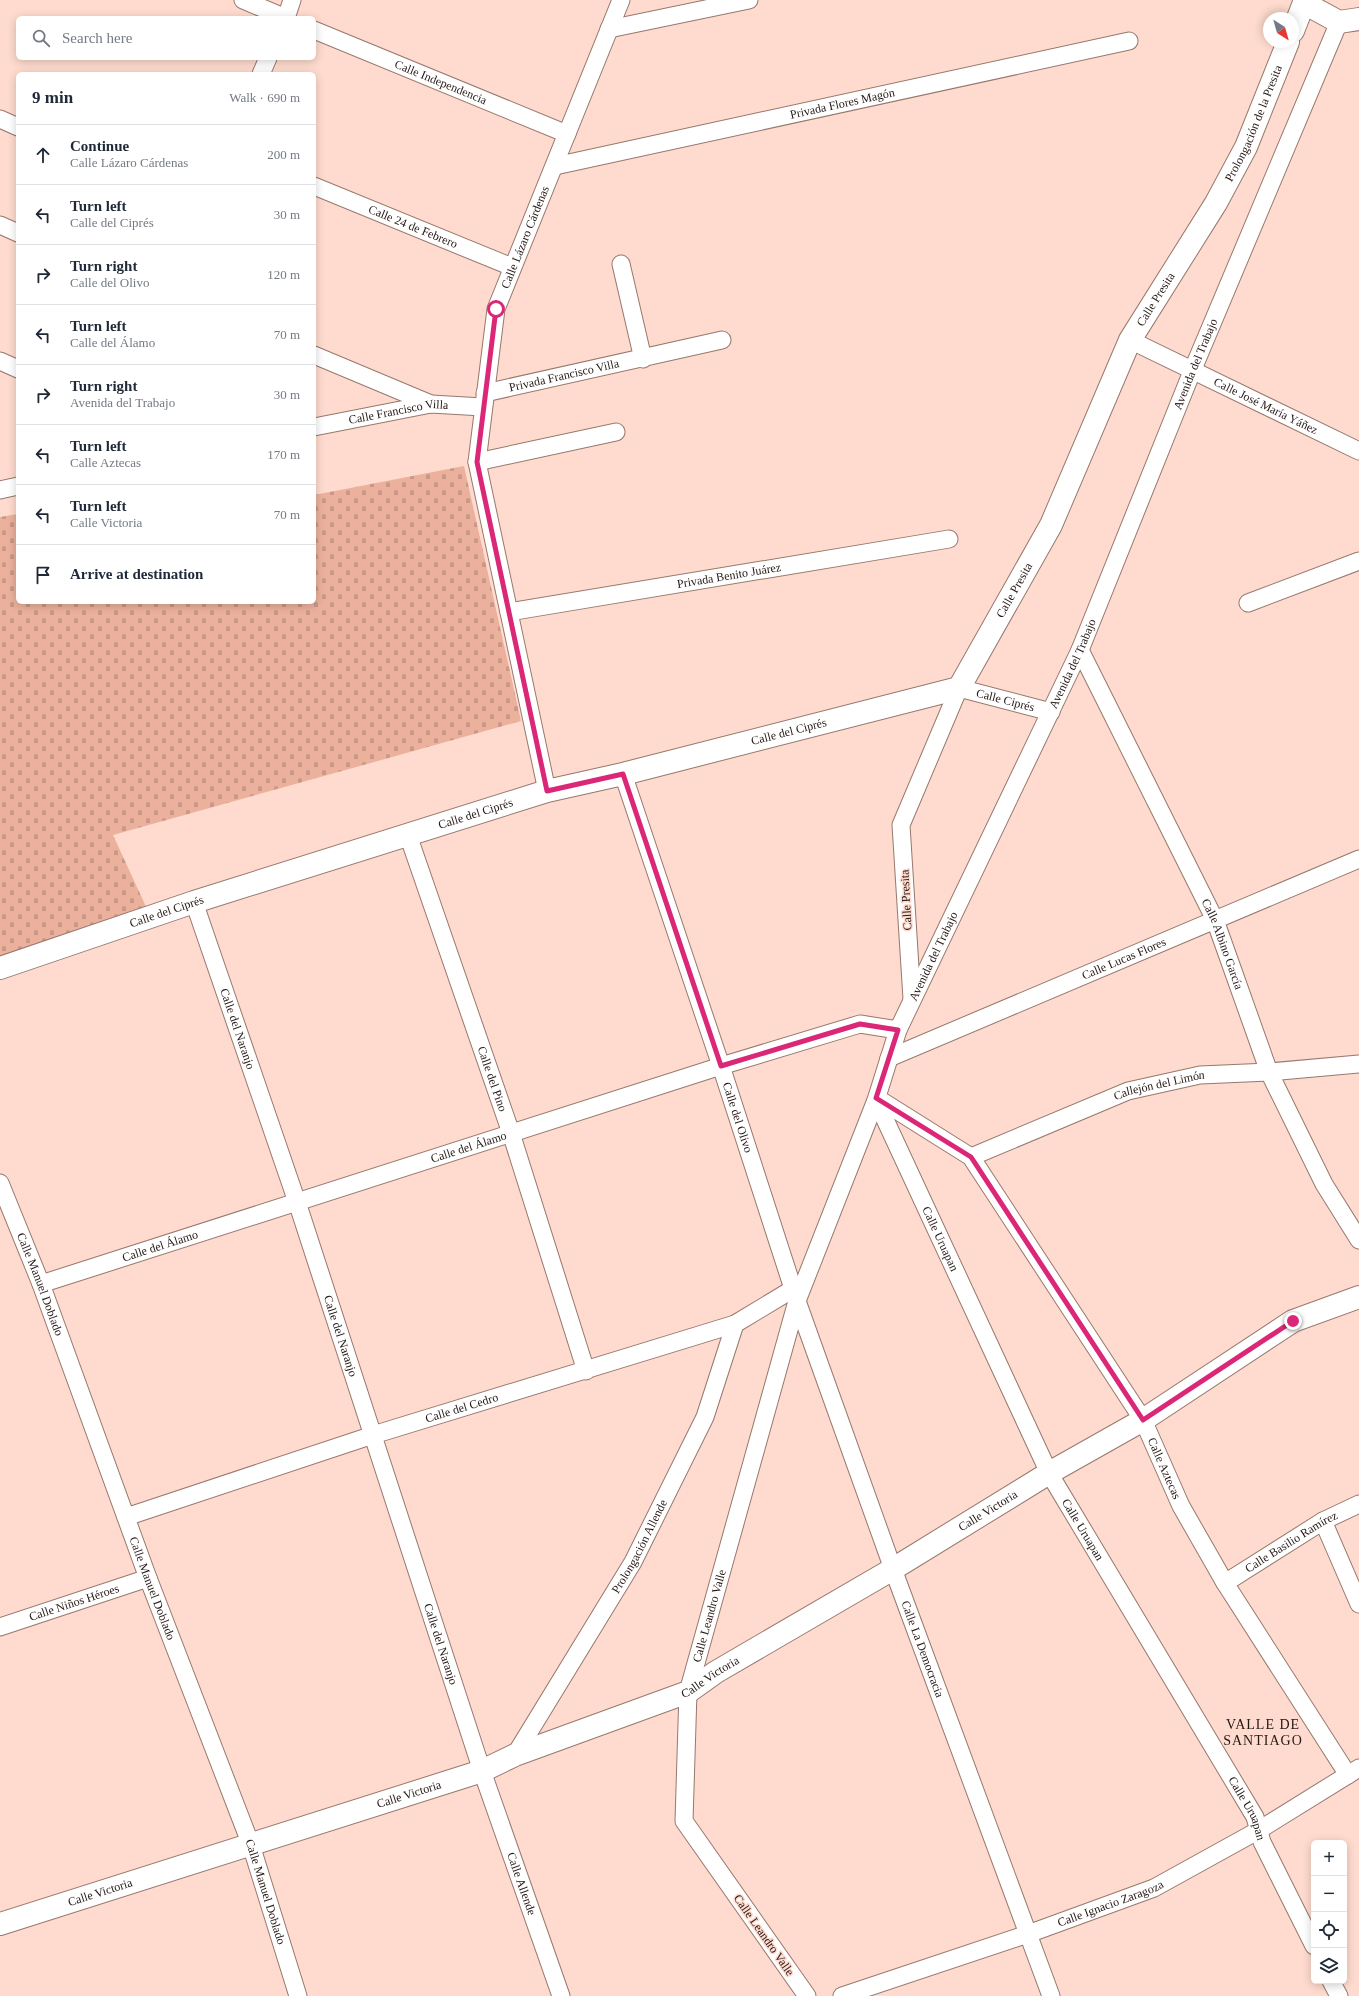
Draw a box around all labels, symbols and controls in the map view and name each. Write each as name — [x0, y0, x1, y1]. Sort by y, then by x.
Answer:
north arrow — [1263, 12, 1299, 48]
search box — [16, 16, 316, 60]
icon: search — [30, 27, 52, 49]
text: Search here — [62, 30, 132, 46]
street label: Calle Independencia — [393, 57, 489, 108]
street label: Prolongación de la Presita — [1222, 62, 1285, 184]
street label: Privada Flores Magón — [789, 85, 896, 122]
text: 9 min — [32, 88, 73, 107]
text: Walk · 690 m — [229, 90, 300, 105]
text: Continue — [70, 138, 129, 154]
icon: ahead — [32, 144, 54, 166]
text: 200 m — [267, 147, 300, 162]
text: Calle Lázaro Cárdenas — [70, 155, 188, 170]
street label: Calle Lázaro Cárdenas — [498, 184, 552, 291]
text: Turn left — [70, 198, 127, 214]
street label: Calle 24 de Febrero — [366, 202, 460, 251]
icon: left — [32, 204, 54, 226]
text: 30 m — [274, 207, 300, 222]
text: Calle del Ciprés — [70, 215, 154, 230]
text: Turn right — [70, 258, 137, 274]
icon: right — [32, 264, 54, 286]
text: 120 m — [267, 267, 300, 282]
street label: Calle Presita — [1133, 269, 1178, 329]
text: Calle del Olivo — [70, 275, 149, 290]
route start — [487, 300, 505, 318]
street label: Avenida del Trabajo — [1170, 316, 1220, 412]
text: Turn left — [70, 318, 127, 334]
icon: left — [32, 324, 54, 346]
text: 70 m — [274, 327, 300, 342]
text: Calle del Álamo — [70, 335, 155, 350]
street label: Privada Francisco Villa — [508, 356, 621, 394]
street label: Calle José María Yáñez — [1212, 375, 1320, 437]
text: Turn right — [70, 378, 137, 394]
icon: right — [32, 384, 54, 406]
text: 30 m — [274, 387, 300, 402]
text: Avenida del Trabajo — [70, 395, 175, 410]
street label: Calle Francisco Villa — [347, 397, 449, 427]
text: Turn left — [70, 438, 127, 454]
icon: left — [32, 444, 54, 466]
text: 170 m — [267, 447, 300, 462]
text: Calle Aztecas — [70, 455, 141, 470]
text: Turn left — [70, 498, 127, 514]
icon: left — [32, 504, 54, 526]
text: 70 m — [274, 507, 300, 522]
text: Calle Victoria — [70, 515, 142, 530]
street label: Privada Benito Juárez — [676, 560, 782, 591]
street label: Calle Presita — [993, 560, 1036, 620]
icon: arrive — [32, 564, 54, 586]
text: Arrive at destination — [70, 566, 203, 582]
street label: Avenida del Trabajo — [1046, 617, 1099, 711]
street label: Calle Ciprés — [975, 686, 1036, 714]
street label: Calle del Ciprés — [750, 715, 828, 748]
street label: Calle del Ciprés — [436, 795, 515, 832]
street label: Calle Presita — [897, 869, 915, 931]
street label: Calle del Ciprés — [128, 892, 206, 930]
street label: Calle Albino García — [1198, 896, 1246, 992]
street label: Avenida del Trabajo — [906, 909, 961, 1003]
street label: Calle Lucas Flores — [1080, 934, 1168, 983]
street label: Calle del Naranjo — [217, 986, 258, 1071]
street label: Calle del Pino — [475, 1044, 510, 1113]
street label: Callejón del Limón — [1111, 1068, 1205, 1103]
street label: Calle del Olivo — [720, 1080, 756, 1154]
street label: Calle del Álamo — [429, 1128, 508, 1166]
street label: Calle Uruapan — [919, 1204, 961, 1273]
street label: Calle del Álamo — [120, 1227, 200, 1265]
street label: Calle Manuel Doblado — [14, 1231, 66, 1338]
street label: Calle del Naranjo — [321, 1293, 360, 1378]
route end — [1284, 1312, 1302, 1330]
street label: Calle del Cedro — [424, 1390, 500, 1426]
street label: Calle Aztecas — [1145, 1435, 1184, 1501]
street label: Calle Victoria — [956, 1487, 1020, 1534]
street label: Calle Uruapan — [1059, 1496, 1107, 1563]
street label: Prolongación Allende — [609, 1497, 670, 1596]
street label: Calle Basilio Ramírez — [1242, 1508, 1340, 1576]
street label: Calle Manuel Doblado — [127, 1535, 178, 1642]
street label: Calle Leandro Valle — [690, 1568, 729, 1664]
street label: Calle Niños Héroes — [27, 1581, 121, 1624]
street label: Calle La Democracia — [898, 1599, 947, 1700]
street label: Calle del Naranjo — [421, 1602, 460, 1686]
street label: Calle Victoria — [679, 1653, 742, 1701]
district label: VALLE DE SANTIAGO — [1223, 1717, 1303, 1748]
street label: Calle Uruapan — [1225, 1774, 1268, 1842]
street label: Calle Victoria — [375, 1777, 443, 1811]
street label: Calle Manuel Doblado — [242, 1837, 288, 1946]
map controls — [1311, 1840, 1347, 1984]
button: + — [1311, 1840, 1347, 1876]
street label: Calle Allende — [504, 1850, 539, 1917]
street label: Calle Victoria — [66, 1875, 135, 1909]
button: − — [1311, 1876, 1347, 1912]
street label: Calle Ignacio Zaragoza — [1056, 1877, 1167, 1930]
street label: Calle Leandro Valle — [731, 1892, 797, 1978]
button: locate — [1311, 1912, 1347, 1948]
button: layers — [1311, 1948, 1347, 1984]

